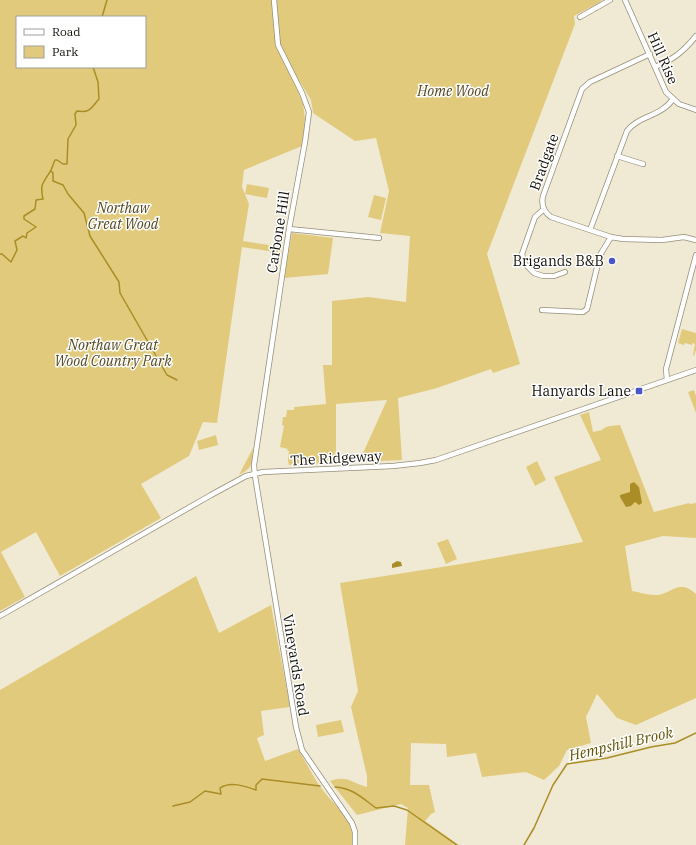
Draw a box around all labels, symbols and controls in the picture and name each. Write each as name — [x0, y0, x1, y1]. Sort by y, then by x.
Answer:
legend — [16, 16, 146, 68]
text: Road — [52, 24, 81, 39]
street label: Hill Rise — [644, 29, 682, 87]
text: Park — [52, 44, 78, 59]
park label: Home Wood — [416, 82, 489, 100]
street label: Bradgate — [525, 131, 563, 193]
street label: Carbone Hill — [263, 190, 293, 274]
park label: Northaw Great Wood — [88, 199, 159, 233]
place label: Brigands B&B — [513, 252, 604, 270]
marker: Brigands B&B — [607, 256, 617, 266]
park label: Northaw Great Wood Country Park — [54, 336, 172, 370]
place label: Hanyards Lane — [531, 382, 631, 400]
marker: Hanyards Lane — [634, 386, 644, 396]
street label: The Ridgeway — [290, 447, 383, 469]
street label: Vineyards Road — [279, 613, 313, 718]
water label: Hempshill Brook — [566, 722, 675, 765]

